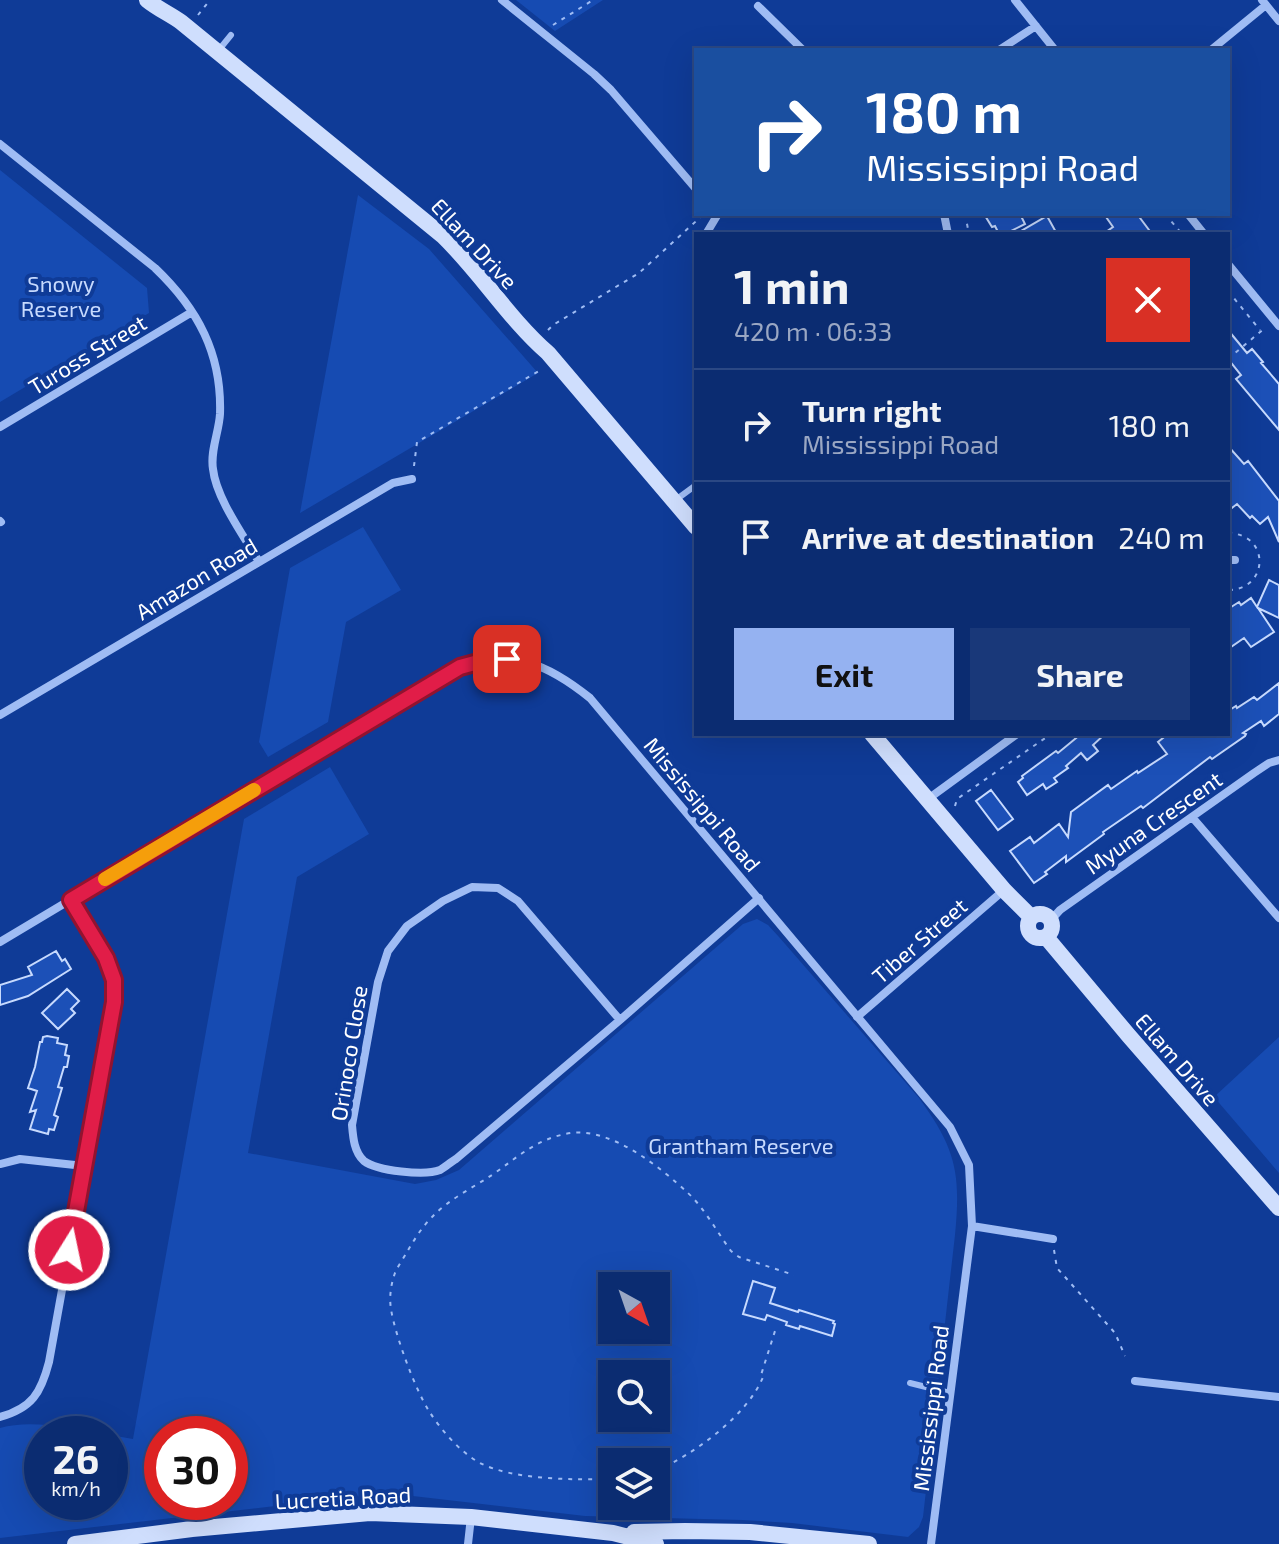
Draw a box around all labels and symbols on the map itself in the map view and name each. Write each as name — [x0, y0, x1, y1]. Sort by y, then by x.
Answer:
street label: Ellam Drive — [427, 192, 523, 294]
park label: Snowy Reserve — [21, 270, 101, 321]
street label: Tuross Street — [23, 309, 151, 399]
street label: Amazon Road — [131, 532, 261, 624]
pin — [473, 625, 541, 693]
street label: Mississippi Road — [639, 732, 767, 876]
street label: Myuna Crescent — [1080, 765, 1226, 879]
street label: Tiber Street — [866, 892, 972, 988]
street label: Orinoco Close — [324, 983, 372, 1123]
street label: Ellam Drive — [1131, 1007, 1225, 1111]
park label: Grantham Reserve — [648, 1132, 834, 1158]
position arrow — [27, 1208, 111, 1292]
north arrow — [598, 1272, 670, 1344]
street label: Mississippi Road — [907, 1324, 953, 1492]
speed limit sign: 30 — [144, 1416, 248, 1520]
street label: Lucretia Road — [274, 1480, 412, 1514]

